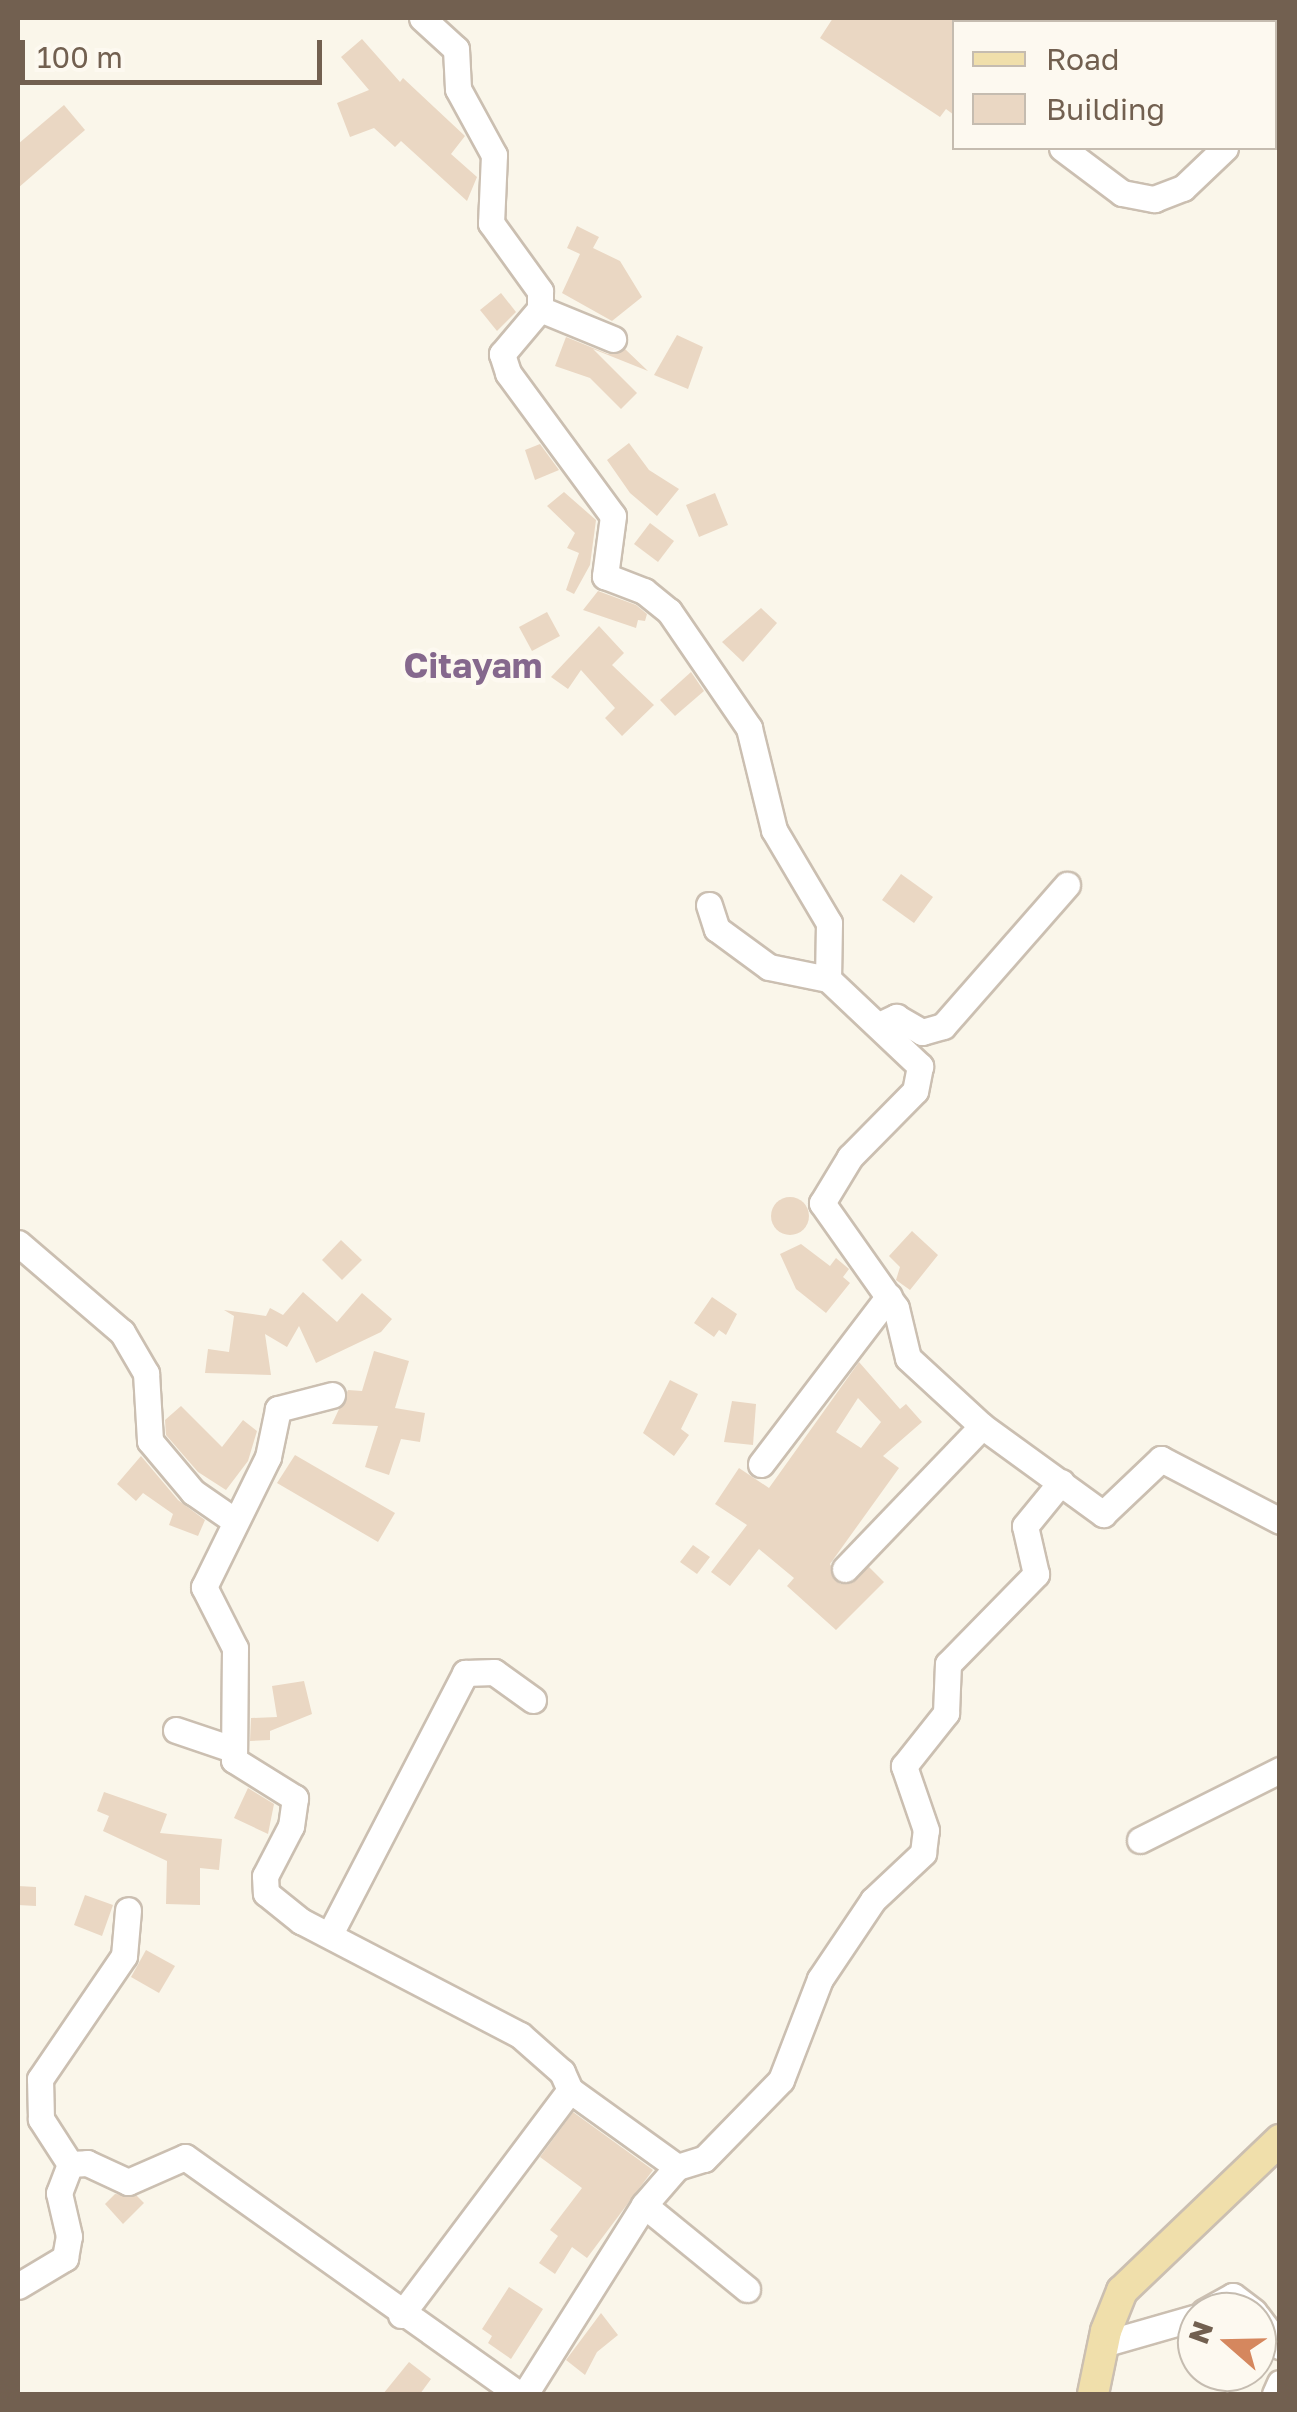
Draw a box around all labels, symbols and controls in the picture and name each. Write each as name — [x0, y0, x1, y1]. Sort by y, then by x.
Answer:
scale bar — [25, 20, 328, 82]
legend — [952, 20, 1277, 150]
text: 100 m — [37, 39, 123, 75]
text: Road — [1046, 41, 1120, 77]
text: Building — [1046, 91, 1165, 127]
district label: Citayam — [404, 644, 542, 686]
north arrow — [1177, 2292, 1277, 2392]
text: N — [1181, 2317, 1219, 2348]

